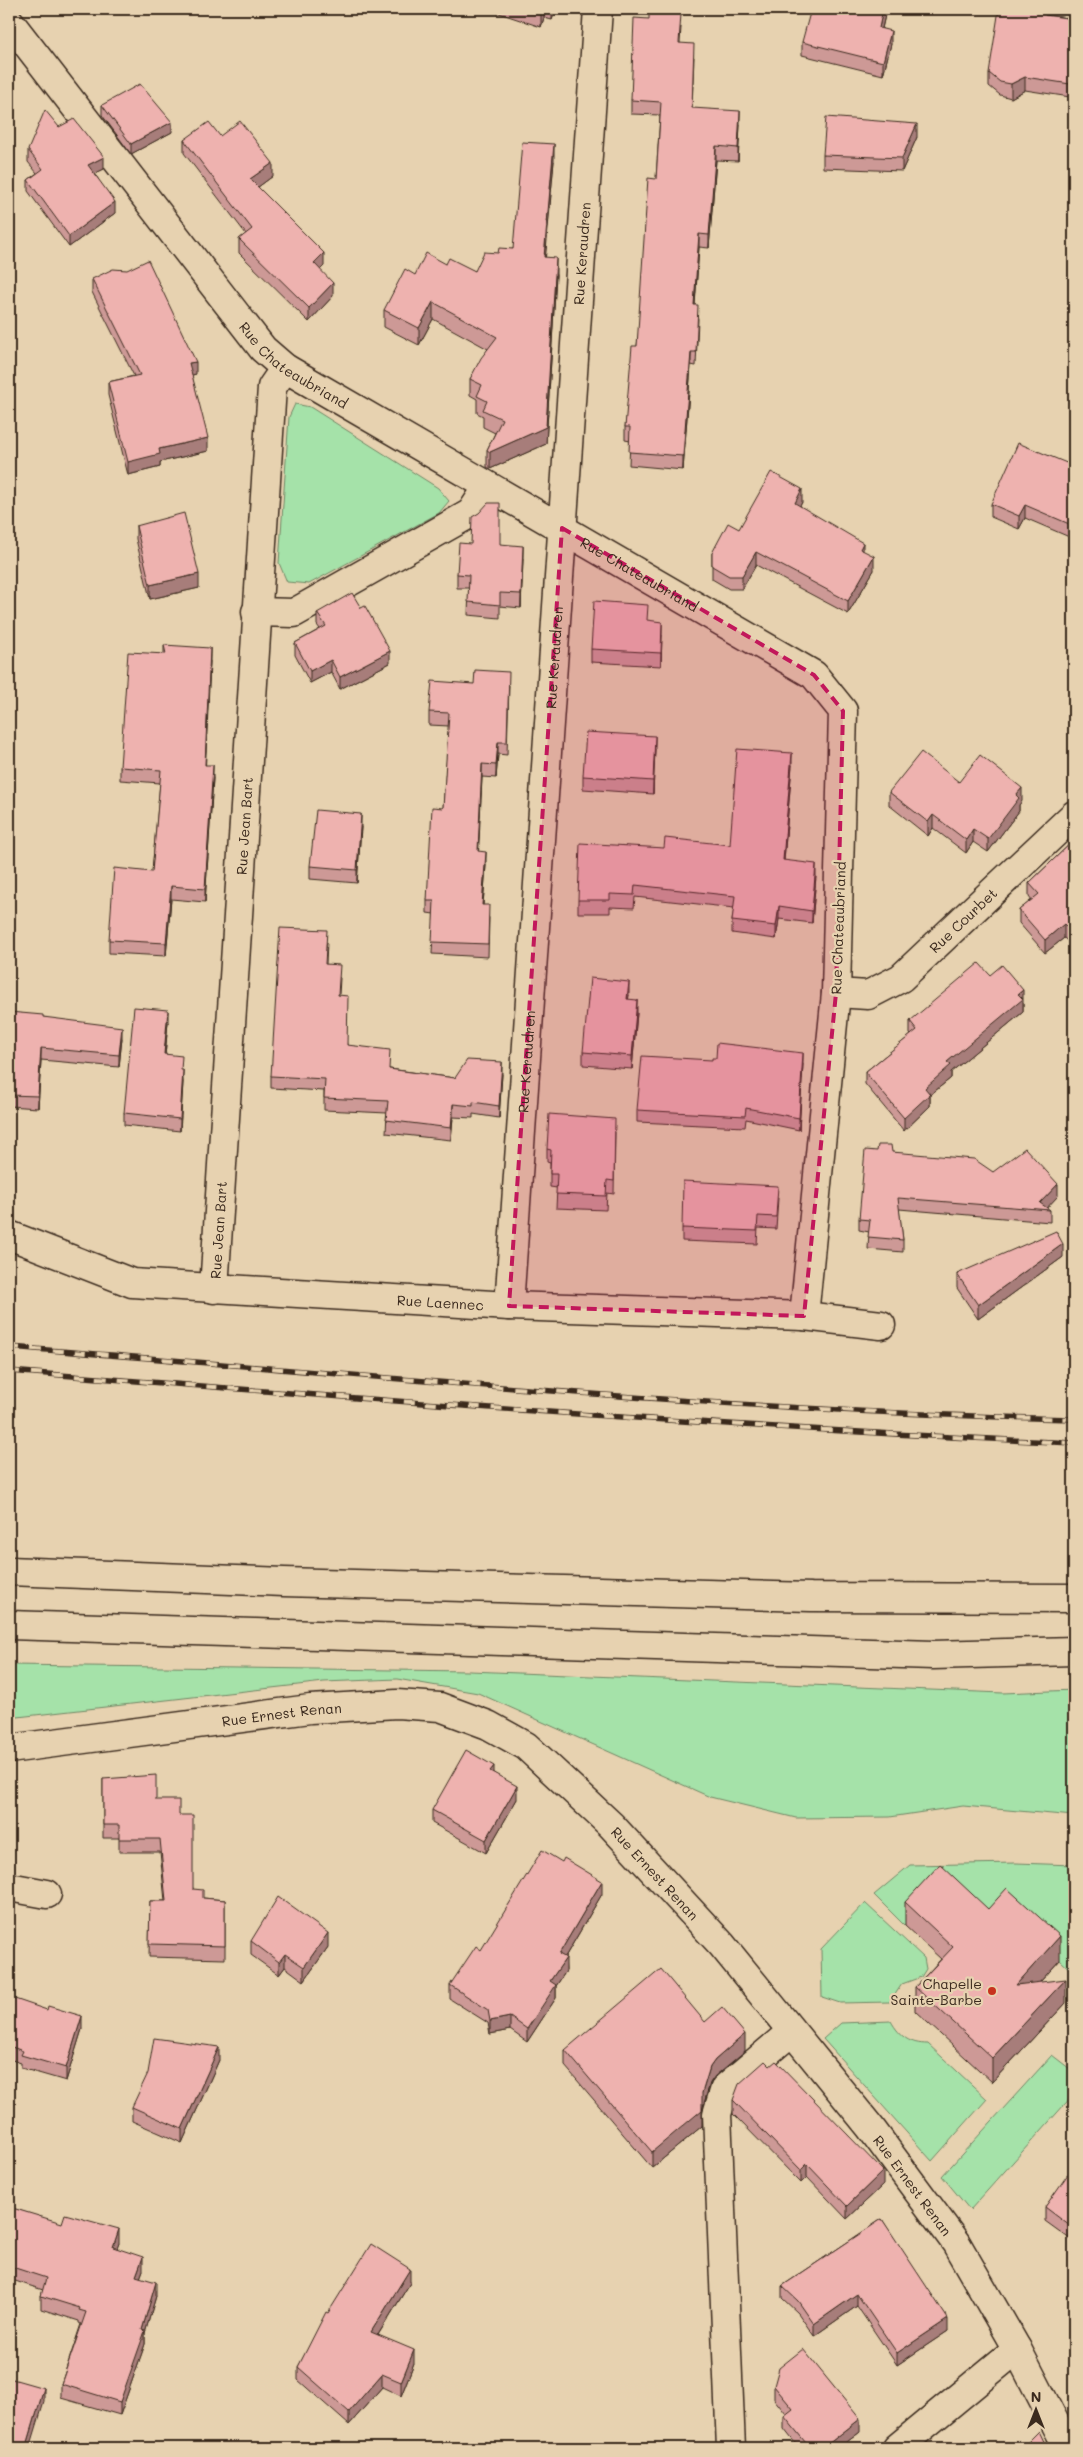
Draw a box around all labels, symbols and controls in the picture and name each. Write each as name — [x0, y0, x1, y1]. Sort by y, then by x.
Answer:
street label: Rue Keraudren — [568, 202, 594, 305]
street label: Rue Chateaubriand — [236, 317, 352, 412]
street label: Rue Chateaubriand — [577, 532, 702, 616]
street label: Rue Keraudren — [541, 606, 566, 709]
street label: Rue Jean Bart — [231, 777, 256, 875]
street label: Rue Chateaubriand — [826, 861, 850, 995]
street label: Rue Courbet — [925, 883, 1001, 956]
street label: Rue Keraudren — [513, 1010, 539, 1113]
street label: Rue Jean Bart — [205, 1181, 230, 1280]
street label: Rue Laennec — [396, 1290, 484, 1314]
street label: Rue Ernest Renan — [221, 1698, 342, 1730]
street label: Rue Ernest Renan — [607, 1822, 703, 1924]
place label: Chapelle Sainte-Barbe — [891, 1974, 982, 2009]
marker: Chapelle Sainte-Barbe — [986, 1985, 998, 1997]
street label: Rue Ernest Renan — [870, 2131, 957, 2239]
north arrow — [1010, 2384, 1060, 2434]
text: N — [1031, 2387, 1041, 2406]

